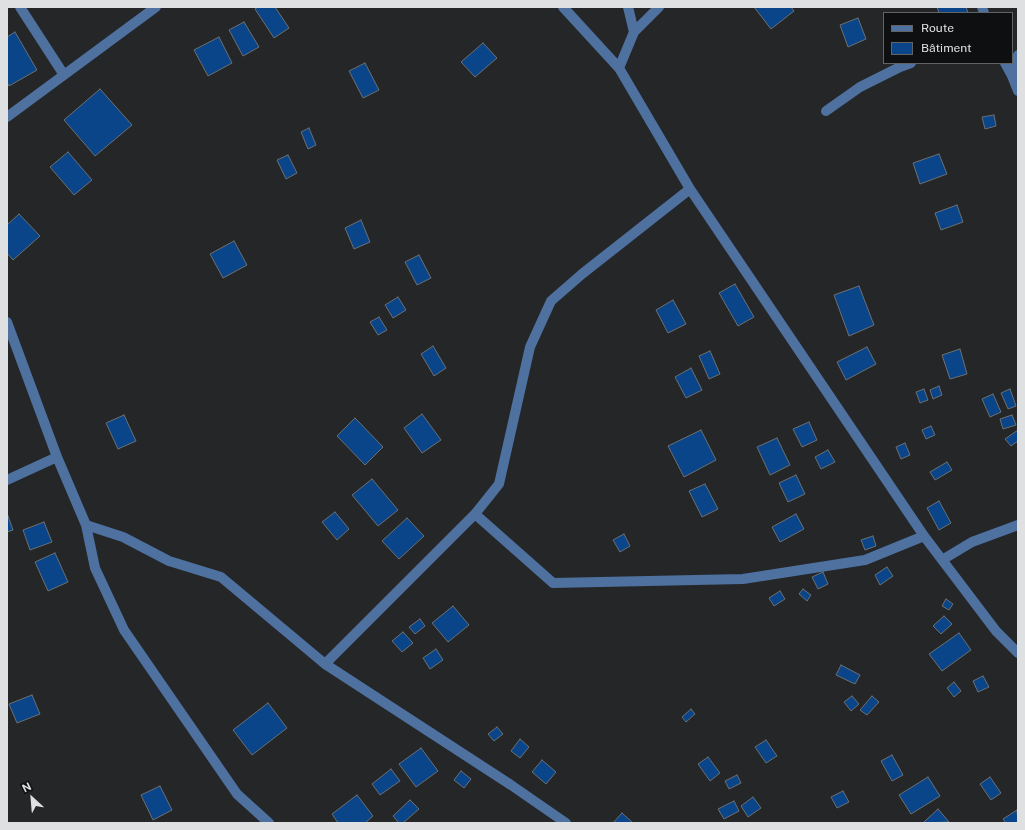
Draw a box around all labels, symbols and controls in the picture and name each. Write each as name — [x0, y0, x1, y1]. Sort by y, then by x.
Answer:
legend — [883, 12, 1013, 64]
text: Route — [921, 21, 954, 35]
text: Bâtiment — [921, 41, 972, 55]
north arrow — [12, 778, 52, 818]
text: N — [20, 780, 33, 794]

